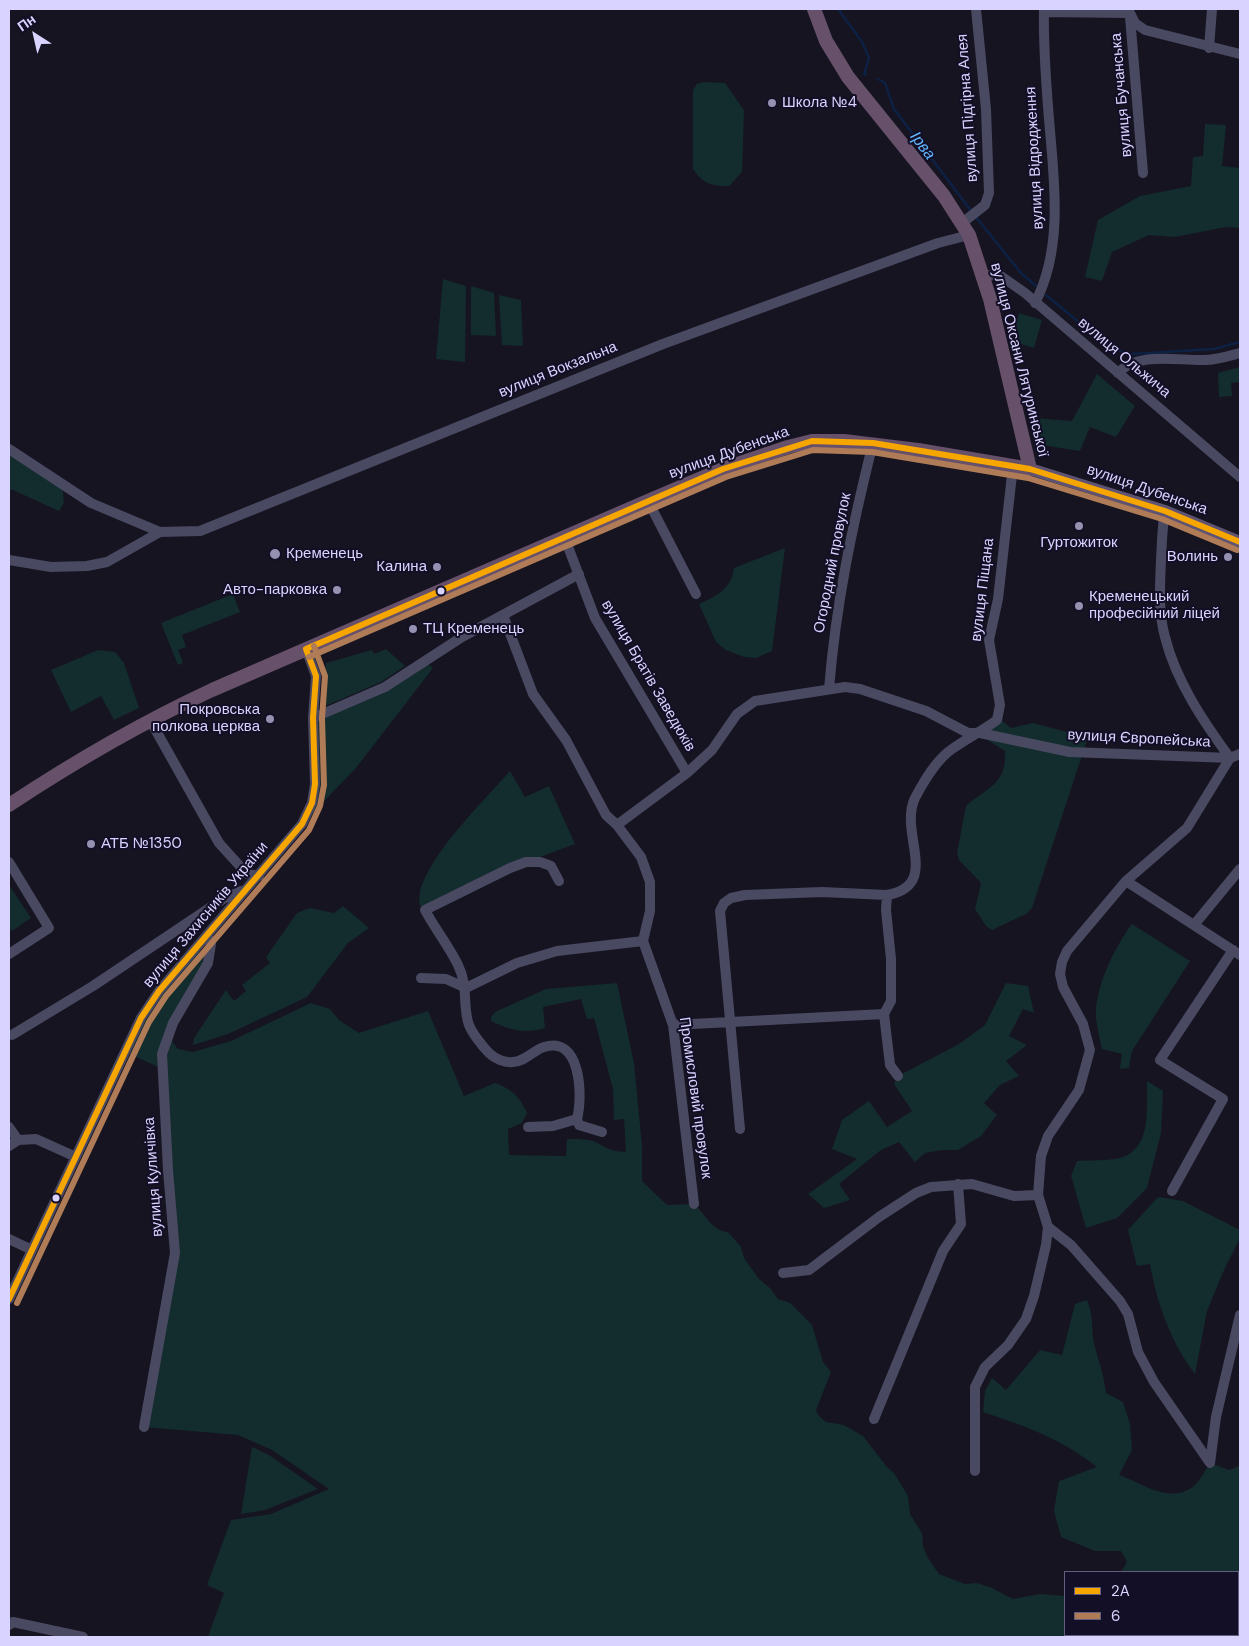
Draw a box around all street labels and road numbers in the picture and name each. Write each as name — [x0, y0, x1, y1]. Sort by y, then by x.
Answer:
street label: вулиця Бучанська — [1108, 32, 1136, 158]
street label: вулиця Підгірна Алея — [954, 33, 982, 183]
street label: вулиця Відродження — [1022, 86, 1048, 230]
street label: вулиця Оксани Лятуринської — [986, 261, 1052, 459]
street label: вулиця Ольжича — [1074, 314, 1174, 402]
street label: вулиця Вокзальна — [496, 338, 620, 402]
street label: вулиця Дубенська — [667, 423, 791, 483]
street label: вулиця Дубенська — [1084, 461, 1210, 519]
street label: Огородний провулок — [811, 491, 855, 635]
street label: вулиця Піщана — [968, 537, 998, 643]
street label: вулиця Братів Заведюків — [597, 597, 699, 755]
street label: вулиця Європейська — [1067, 726, 1211, 752]
street label: вулиця Захисників України — [140, 838, 272, 992]
street label: Промисловий провулок — [675, 1016, 715, 1180]
street label: вулиця Куличівка — [141, 1117, 167, 1237]

